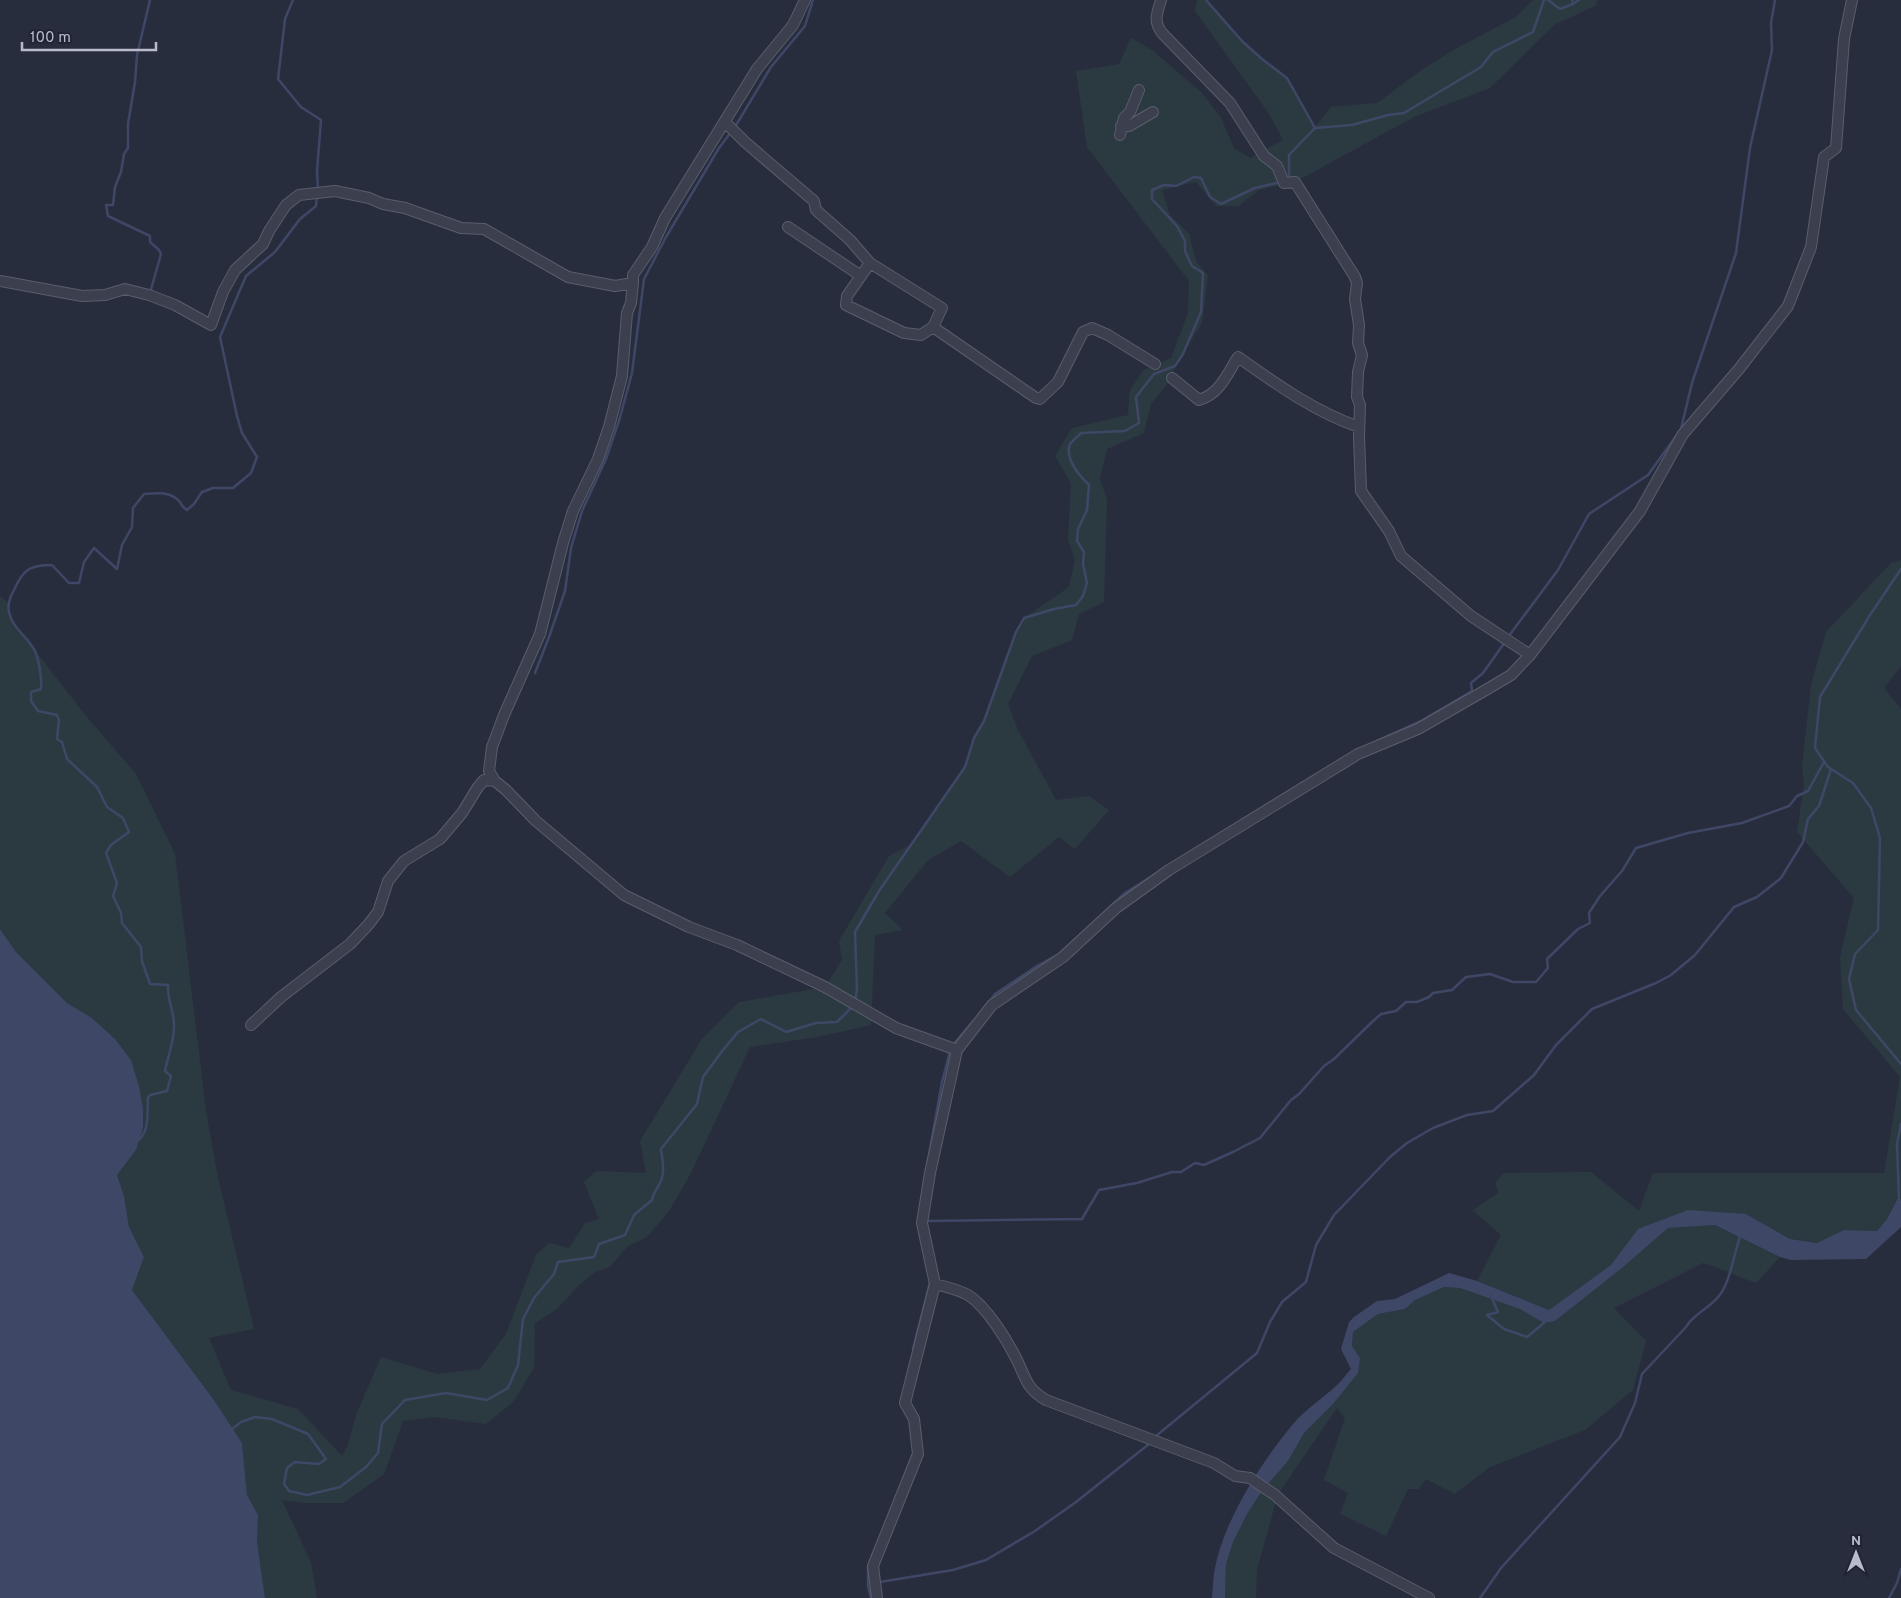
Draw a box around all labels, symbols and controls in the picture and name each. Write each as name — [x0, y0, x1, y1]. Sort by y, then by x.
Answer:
scale bar — [22, 20, 156, 52]
text: 100 m — [30, 29, 71, 48]
north arrow — [1831, 1528, 1881, 1578]
text: N — [1851, 1533, 1861, 1550]

